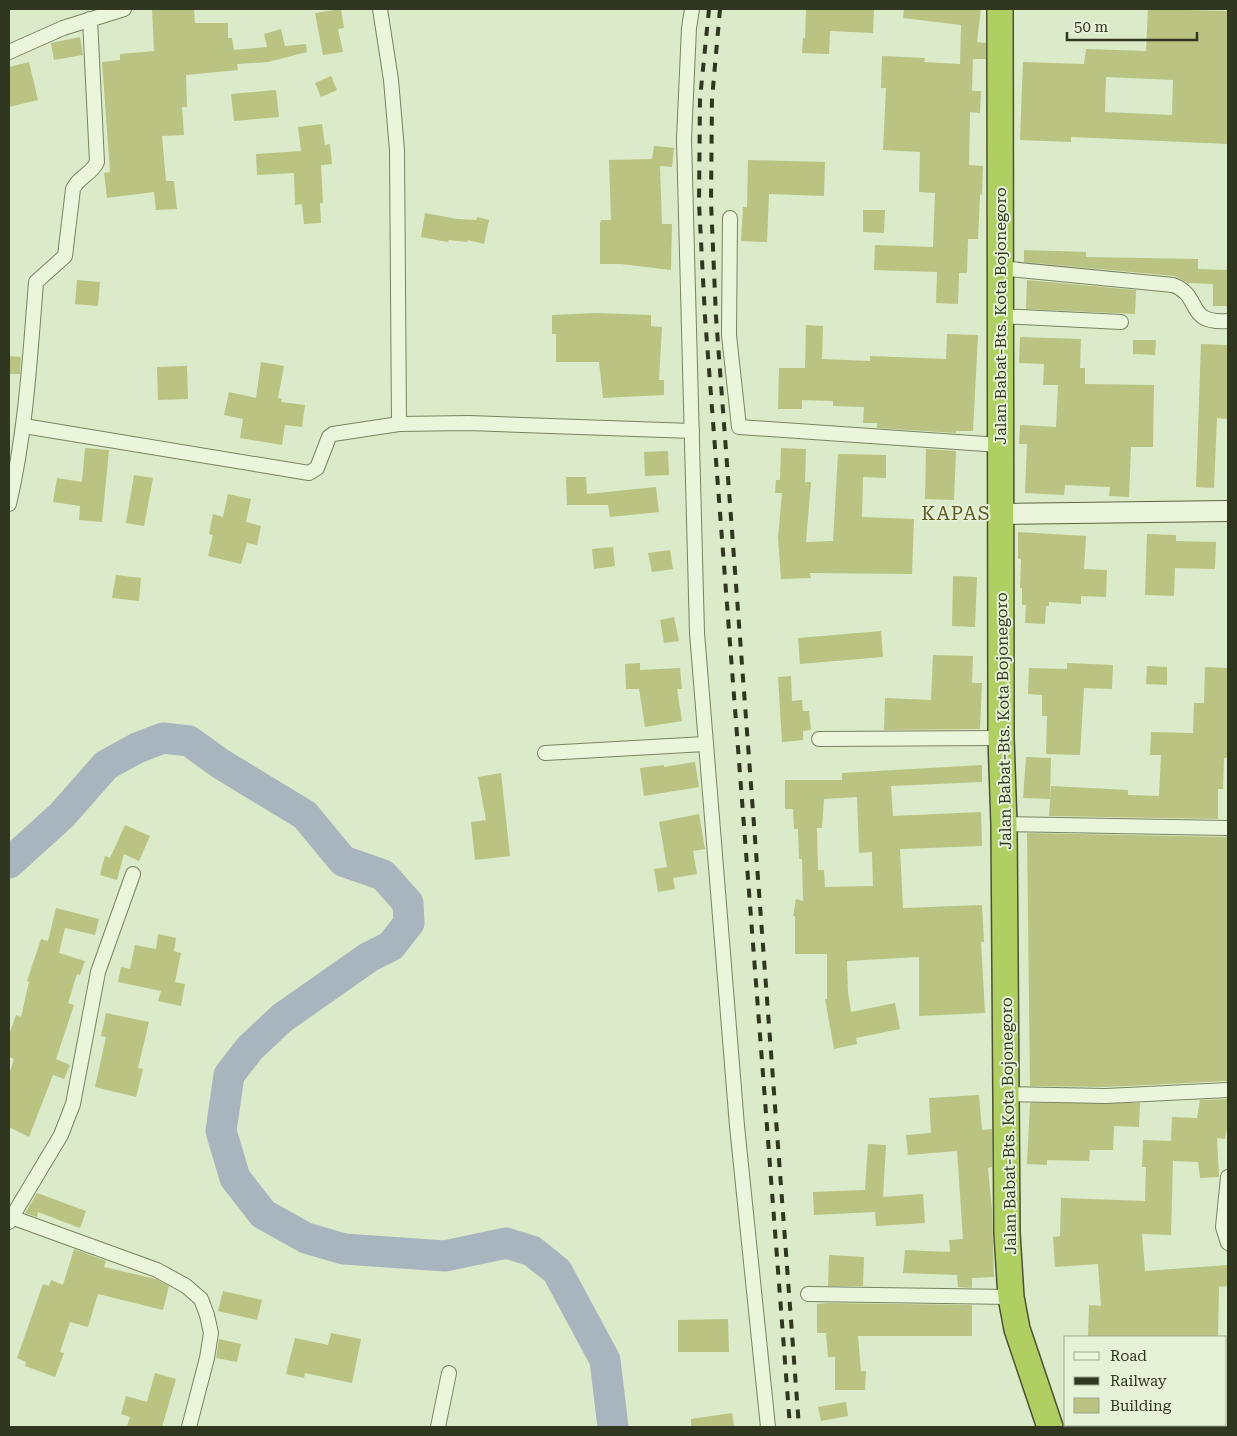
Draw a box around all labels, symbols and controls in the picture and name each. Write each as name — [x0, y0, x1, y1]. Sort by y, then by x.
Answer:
scale bar — [1067, 10, 1197, 42]
text: 50 m — [1074, 18, 1109, 36]
street label: Jalan Babat-Bts. Kota Bojonegoro — [991, 187, 1010, 445]
district label: KAPAS — [921, 502, 991, 525]
street label: Jalan Babat-Bts. Kota Bojonegoro — [992, 592, 1015, 850]
street label: Jalan Babat-Bts. Kota Bojonegoro — [997, 997, 1020, 1255]
legend — [1064, 1336, 1227, 1426]
text: Road — [1110, 1347, 1147, 1365]
text: Railway — [1110, 1372, 1167, 1390]
text: Building — [1110, 1397, 1172, 1415]

